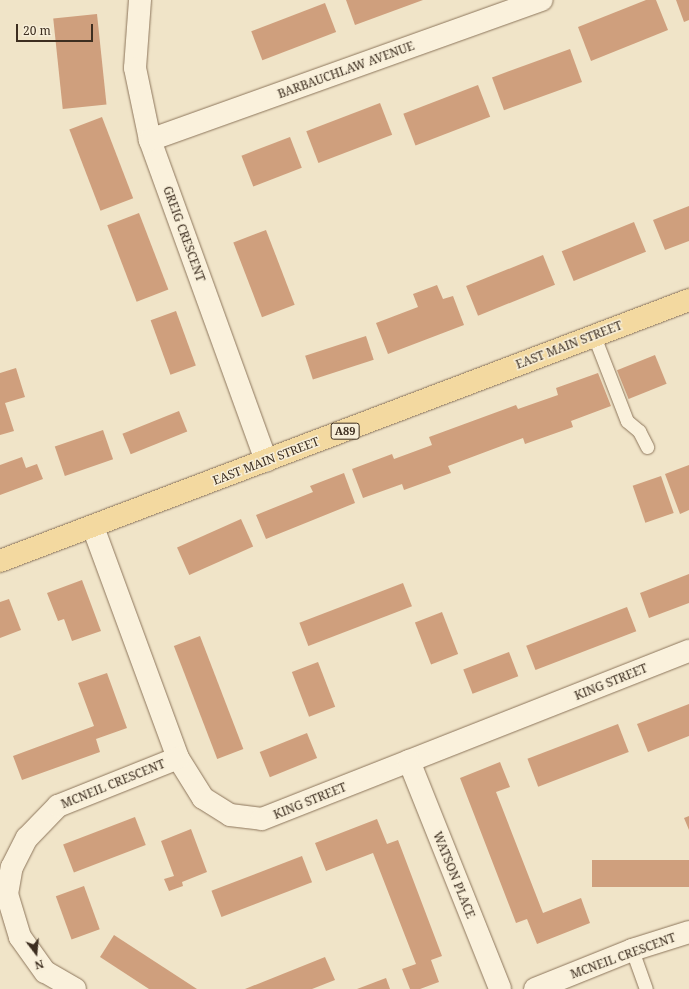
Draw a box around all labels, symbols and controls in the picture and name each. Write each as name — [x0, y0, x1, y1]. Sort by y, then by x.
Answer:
scale bar — [18, 16, 95, 42]
text: 20 m — [23, 22, 51, 39]
street label: BARBAUCHLAW AVENUE — [276, 39, 416, 101]
street label: GREIG CRESCENT — [160, 184, 208, 284]
street label: EAST MAIN STREET — [514, 318, 624, 372]
road number: A89 — [330, 422, 360, 440]
street label: EAST MAIN STREET — [211, 434, 321, 488]
street label: KING STREET — [572, 661, 650, 703]
street label: MCNEIL CRESCENT — [59, 757, 167, 811]
street label: KING STREET — [271, 780, 349, 822]
street label: WATSON PLACE — [430, 830, 478, 920]
street label: MCNEIL CRESCENT — [568, 930, 678, 982]
north arrow — [16, 933, 56, 973]
text: N — [33, 957, 46, 973]

